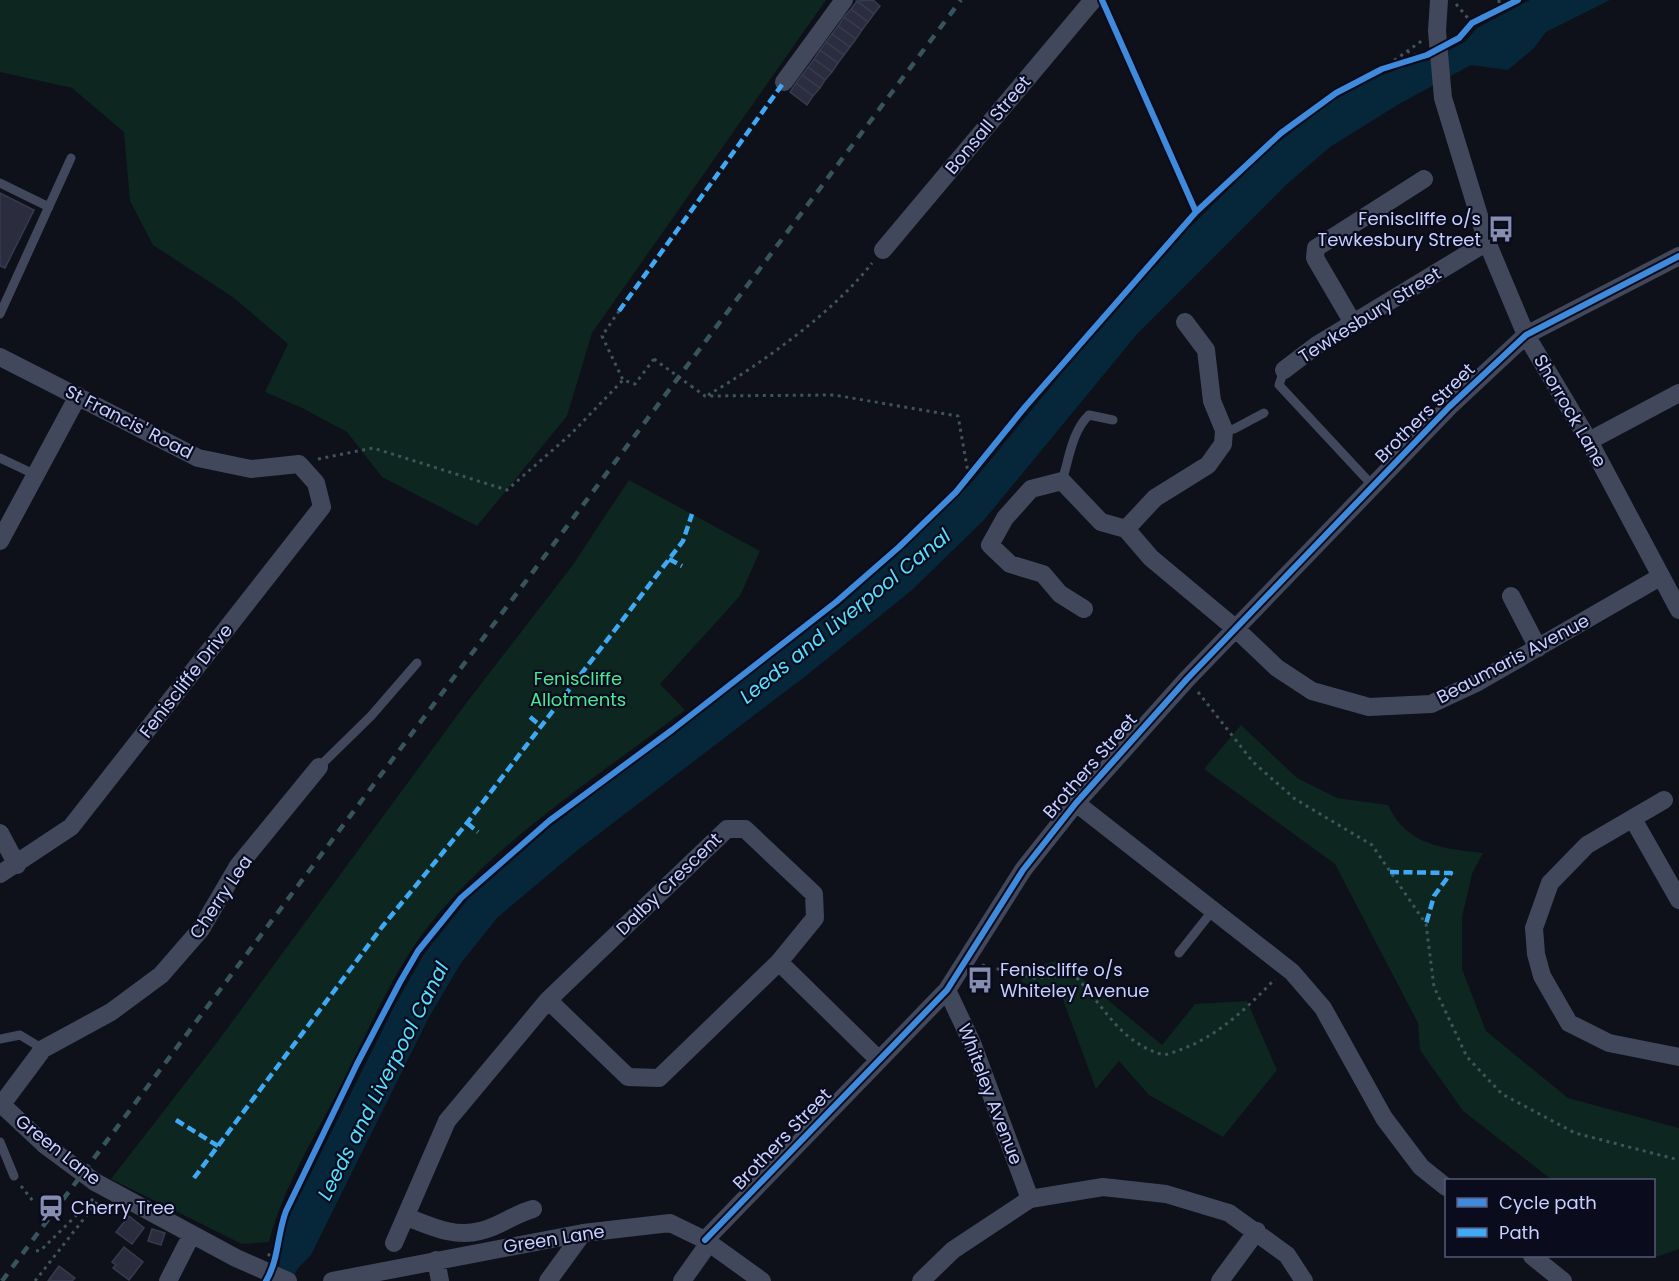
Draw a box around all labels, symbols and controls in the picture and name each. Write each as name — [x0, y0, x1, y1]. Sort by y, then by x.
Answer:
street label: Bonsall Street — [939, 70, 1036, 179]
place label: Feniscliffe o/s Tewkesbury Street — [1317, 206, 1481, 252]
bus stop icon: Feniscliffe o/s Tewkesbury Street — [1486, 214, 1516, 244]
street label: Tewkesbury Street — [1294, 261, 1446, 369]
street label: Shorrock Lane — [1528, 350, 1613, 472]
street label: Brothers Street — [1369, 357, 1480, 468]
street label: St Francis' Road — [61, 378, 198, 465]
water label: Leeds and Liverpool Canal — [734, 522, 956, 710]
street label: Beaumaris Avenue — [1432, 608, 1593, 709]
street label: Feniscliffe Drive — [133, 619, 238, 743]
park label: Feniscliffe Allotments — [530, 666, 626, 712]
street label: Brothers Street — [1037, 708, 1142, 824]
street label: Dalby Crescent — [610, 827, 727, 940]
street label: Cherry Lea — [183, 850, 258, 944]
water label: Leeds and Liverpool Canal — [311, 957, 455, 1205]
place label: Feniscliffe o/s Whiteley Avenue — [1000, 957, 1149, 1003]
bus stop icon: Feniscliffe o/s Whiteley Avenue — [965, 965, 995, 995]
street label: Whiteley Avenue — [952, 1020, 1029, 1168]
street label: Brothers Street — [727, 1082, 837, 1195]
street label: Green Lane — [10, 1108, 106, 1191]
legend — [1445, 1179, 1655, 1257]
text: Cycle path — [1499, 1190, 1597, 1215]
station icon: Cherry Tree — [36, 1193, 66, 1223]
place label: Cherry Tree — [71, 1195, 175, 1220]
street label: Green Lane — [502, 1218, 606, 1259]
text: Path — [1499, 1220, 1540, 1245]

